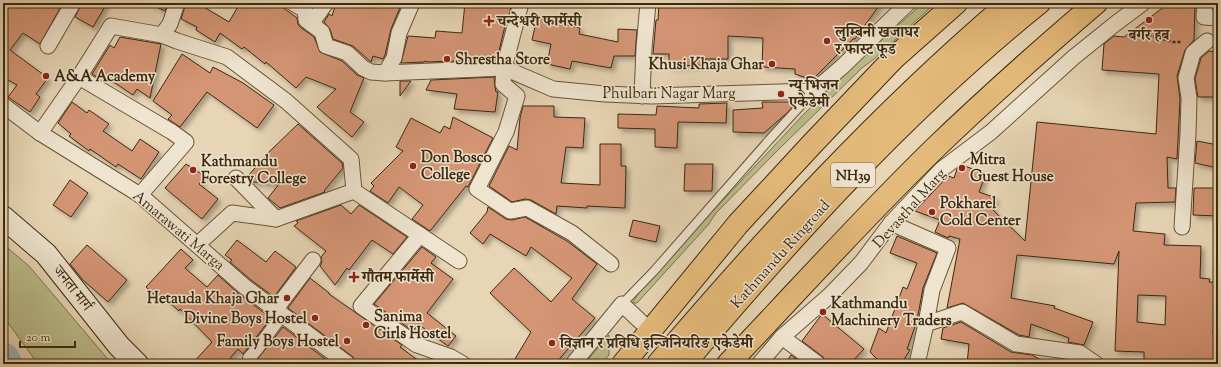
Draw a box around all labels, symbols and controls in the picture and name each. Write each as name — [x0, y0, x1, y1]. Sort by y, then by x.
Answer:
place label: चन्देश्वरी फार्मेसी — [496, 11, 582, 33]
marker: बर्गर हब — [1144, 15, 1154, 25]
marker: चन्देश्वरी फार्मेसी — [484, 16, 494, 26]
place label: लुम्बिनी खजाघर र फास्ट फूड — [834, 23, 921, 61]
place label: बर्गर हब — [1127, 26, 1171, 47]
marker: लुम्बिनी खजाघर र फास्ट फूड — [822, 36, 832, 46]
place label: Shrestha Store — [455, 50, 550, 71]
marker: Shrestha Store — [442, 54, 452, 64]
place label: Khusi Khaja Ghar — [648, 55, 764, 76]
marker: Khusi Khaja Ghar — [767, 59, 777, 69]
place label: A&A Academy — [54, 67, 156, 88]
marker: A&A Academy — [41, 71, 51, 81]
place label: न्यू भिजन एकेडेमी — [788, 76, 840, 114]
street label: Phulbari Nagar Marg — [603, 84, 735, 105]
marker: न्यू भिजन एकेडेमी — [776, 89, 786, 99]
place label: Don Bosco College — [421, 148, 492, 186]
place label: Mitra Guest House — [970, 150, 1054, 188]
place label: Kathmandu Forestry College — [201, 152, 306, 190]
marker: Don Bosco College — [408, 161, 418, 171]
road number: NH39 — [831, 163, 875, 187]
marker: Mitra Guest House — [957, 163, 967, 173]
street label: Devasthal Marg — [869, 164, 952, 254]
marker: Kathmandu Forestry College — [188, 165, 198, 175]
street label: Amarawati Marga — [127, 186, 229, 276]
place label: Pokharel Cold Center — [940, 194, 1021, 232]
street label: Kathmandu Ringroad — [727, 196, 836, 314]
marker: Pokharel Cold Center — [927, 207, 937, 217]
street label: जनता मार्ग — [47, 261, 97, 317]
place label: गौतम फार्मेसी — [361, 268, 435, 289]
marker: गौतम फार्मेसी — [349, 272, 359, 282]
place label: Hetauda Khaja Ghar — [147, 289, 279, 310]
marker: Hetauda Khaja Ghar — [282, 293, 292, 303]
place label: Kathmandu Machinery Traders — [831, 294, 952, 332]
place label: Sanima Girls Hostel — [374, 307, 452, 345]
marker: Kathmandu Machinery Traders — [818, 307, 828, 317]
place label: Divine Boys Hostel — [184, 309, 308, 330]
marker: Divine Boys Hostel — [310, 313, 320, 323]
marker: Sanima Girls Hostel — [361, 320, 371, 330]
scale bar — [20, 323, 75, 349]
text: 20 m — [26, 329, 51, 347]
place label: Family Boys Hostel — [217, 332, 340, 353]
place label: विज्ञान र प्रविधि इन्जिनियरिङ एकेडेमी — [559, 333, 754, 355]
marker: Family Boys Hostel — [342, 336, 352, 346]
marker: विज्ञान र प्रविधि इन्जिनियरिङ एकेडेमी — [547, 338, 557, 348]

